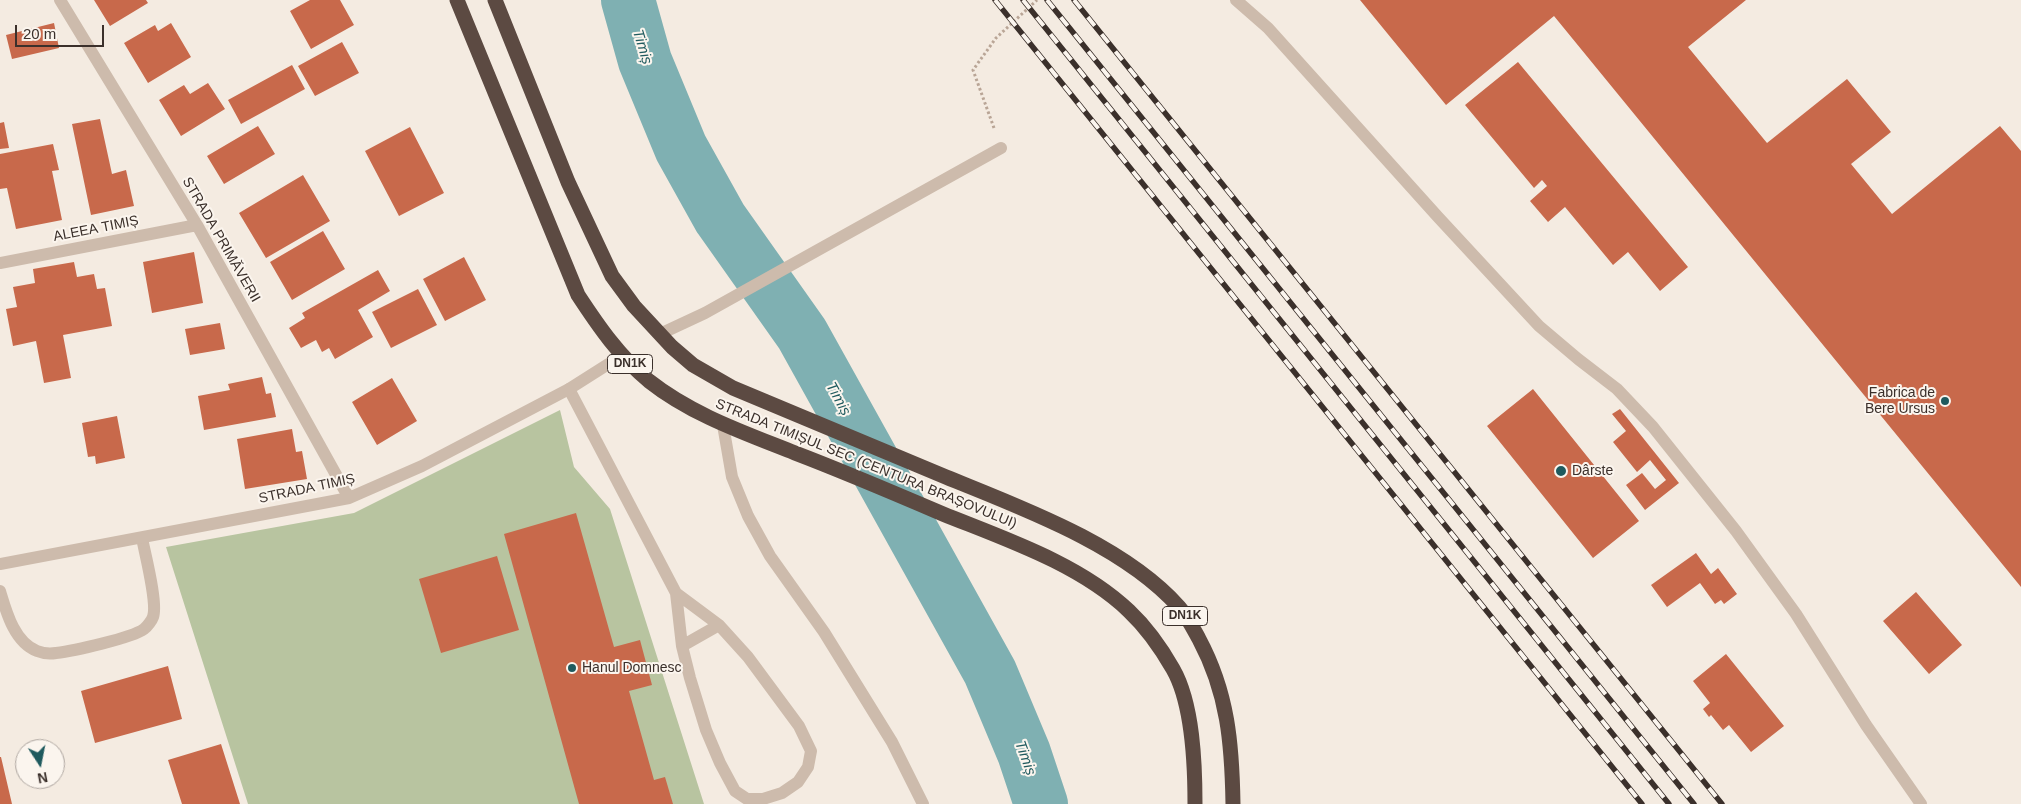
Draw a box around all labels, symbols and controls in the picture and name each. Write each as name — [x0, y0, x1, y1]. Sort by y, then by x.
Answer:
scale bar — [18, 15, 106, 47]
text: 20 m — [23, 25, 56, 42]
water label: Timiș — [628, 27, 656, 67]
street label: STRADA PRIMĂVERII — [178, 174, 264, 306]
street label: ALEEA TIMIȘ — [52, 213, 140, 245]
road number: DN1K — [608, 354, 652, 374]
water label: Timiș — [821, 379, 855, 419]
place label: Fabrica de Bere Ursus — [1865, 385, 1935, 418]
marker: Fabrica de Bere Ursus — [1939, 395, 1951, 407]
street label: STRADA TIMIȘUL SEC (CENTURA BRAȘOVULUI) — [713, 396, 1019, 532]
place label: Dârste — [1572, 463, 1613, 479]
marker: Dârste — [1554, 464, 1568, 478]
street label: STRADA TIMIȘ — [257, 471, 357, 507]
road number: DN1K — [1162, 606, 1208, 626]
place label: Hanul Domnesc — [582, 660, 682, 676]
marker: Hanul Domnesc — [566, 662, 578, 674]
water label: Timiș — [1010, 738, 1040, 778]
north arrow — [15, 739, 65, 789]
text: N — [36, 769, 49, 787]

